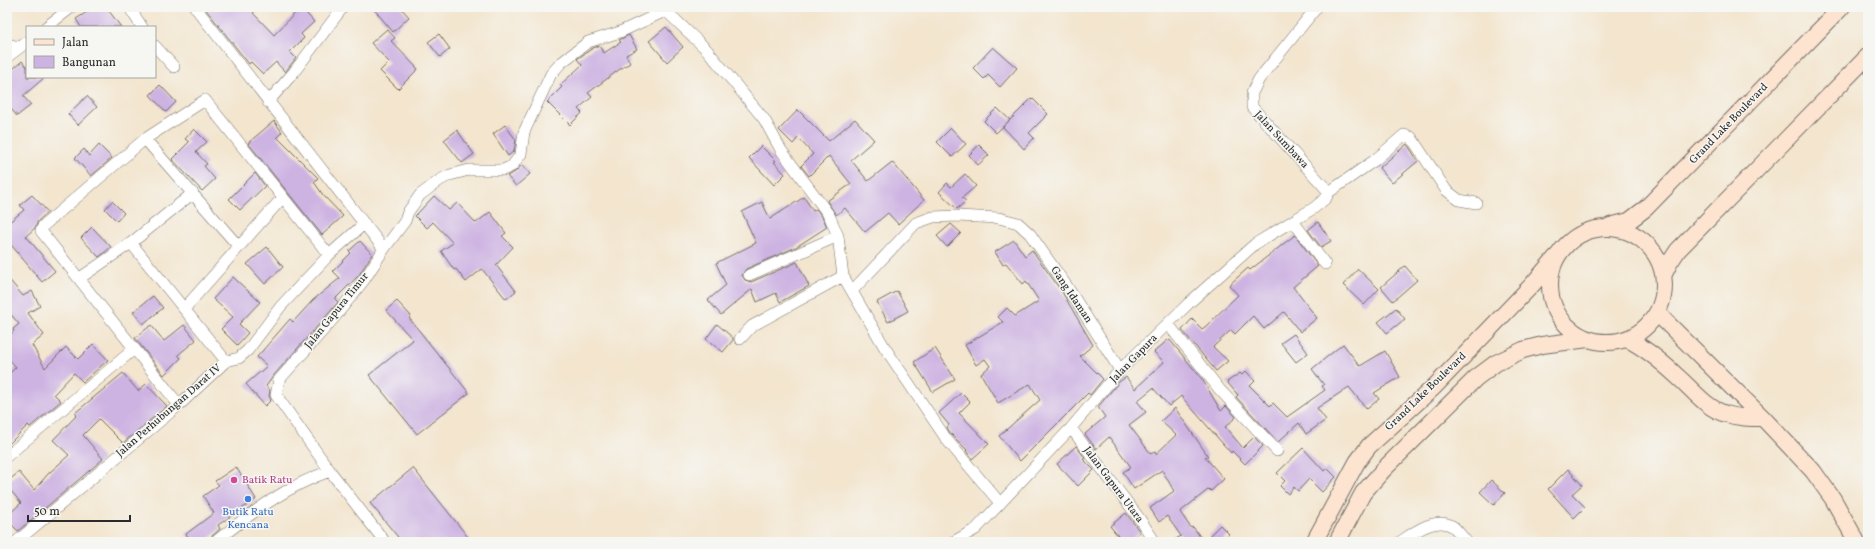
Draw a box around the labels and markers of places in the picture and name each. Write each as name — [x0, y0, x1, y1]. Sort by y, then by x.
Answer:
place label: Batik Ratu — [242, 473, 292, 488]
marker: Batik Ratu — [229, 475, 239, 485]
marker: Butik Ratu Kencana — [243, 494, 253, 504]
place label: Butik Ratu Kencana — [222, 505, 274, 533]

